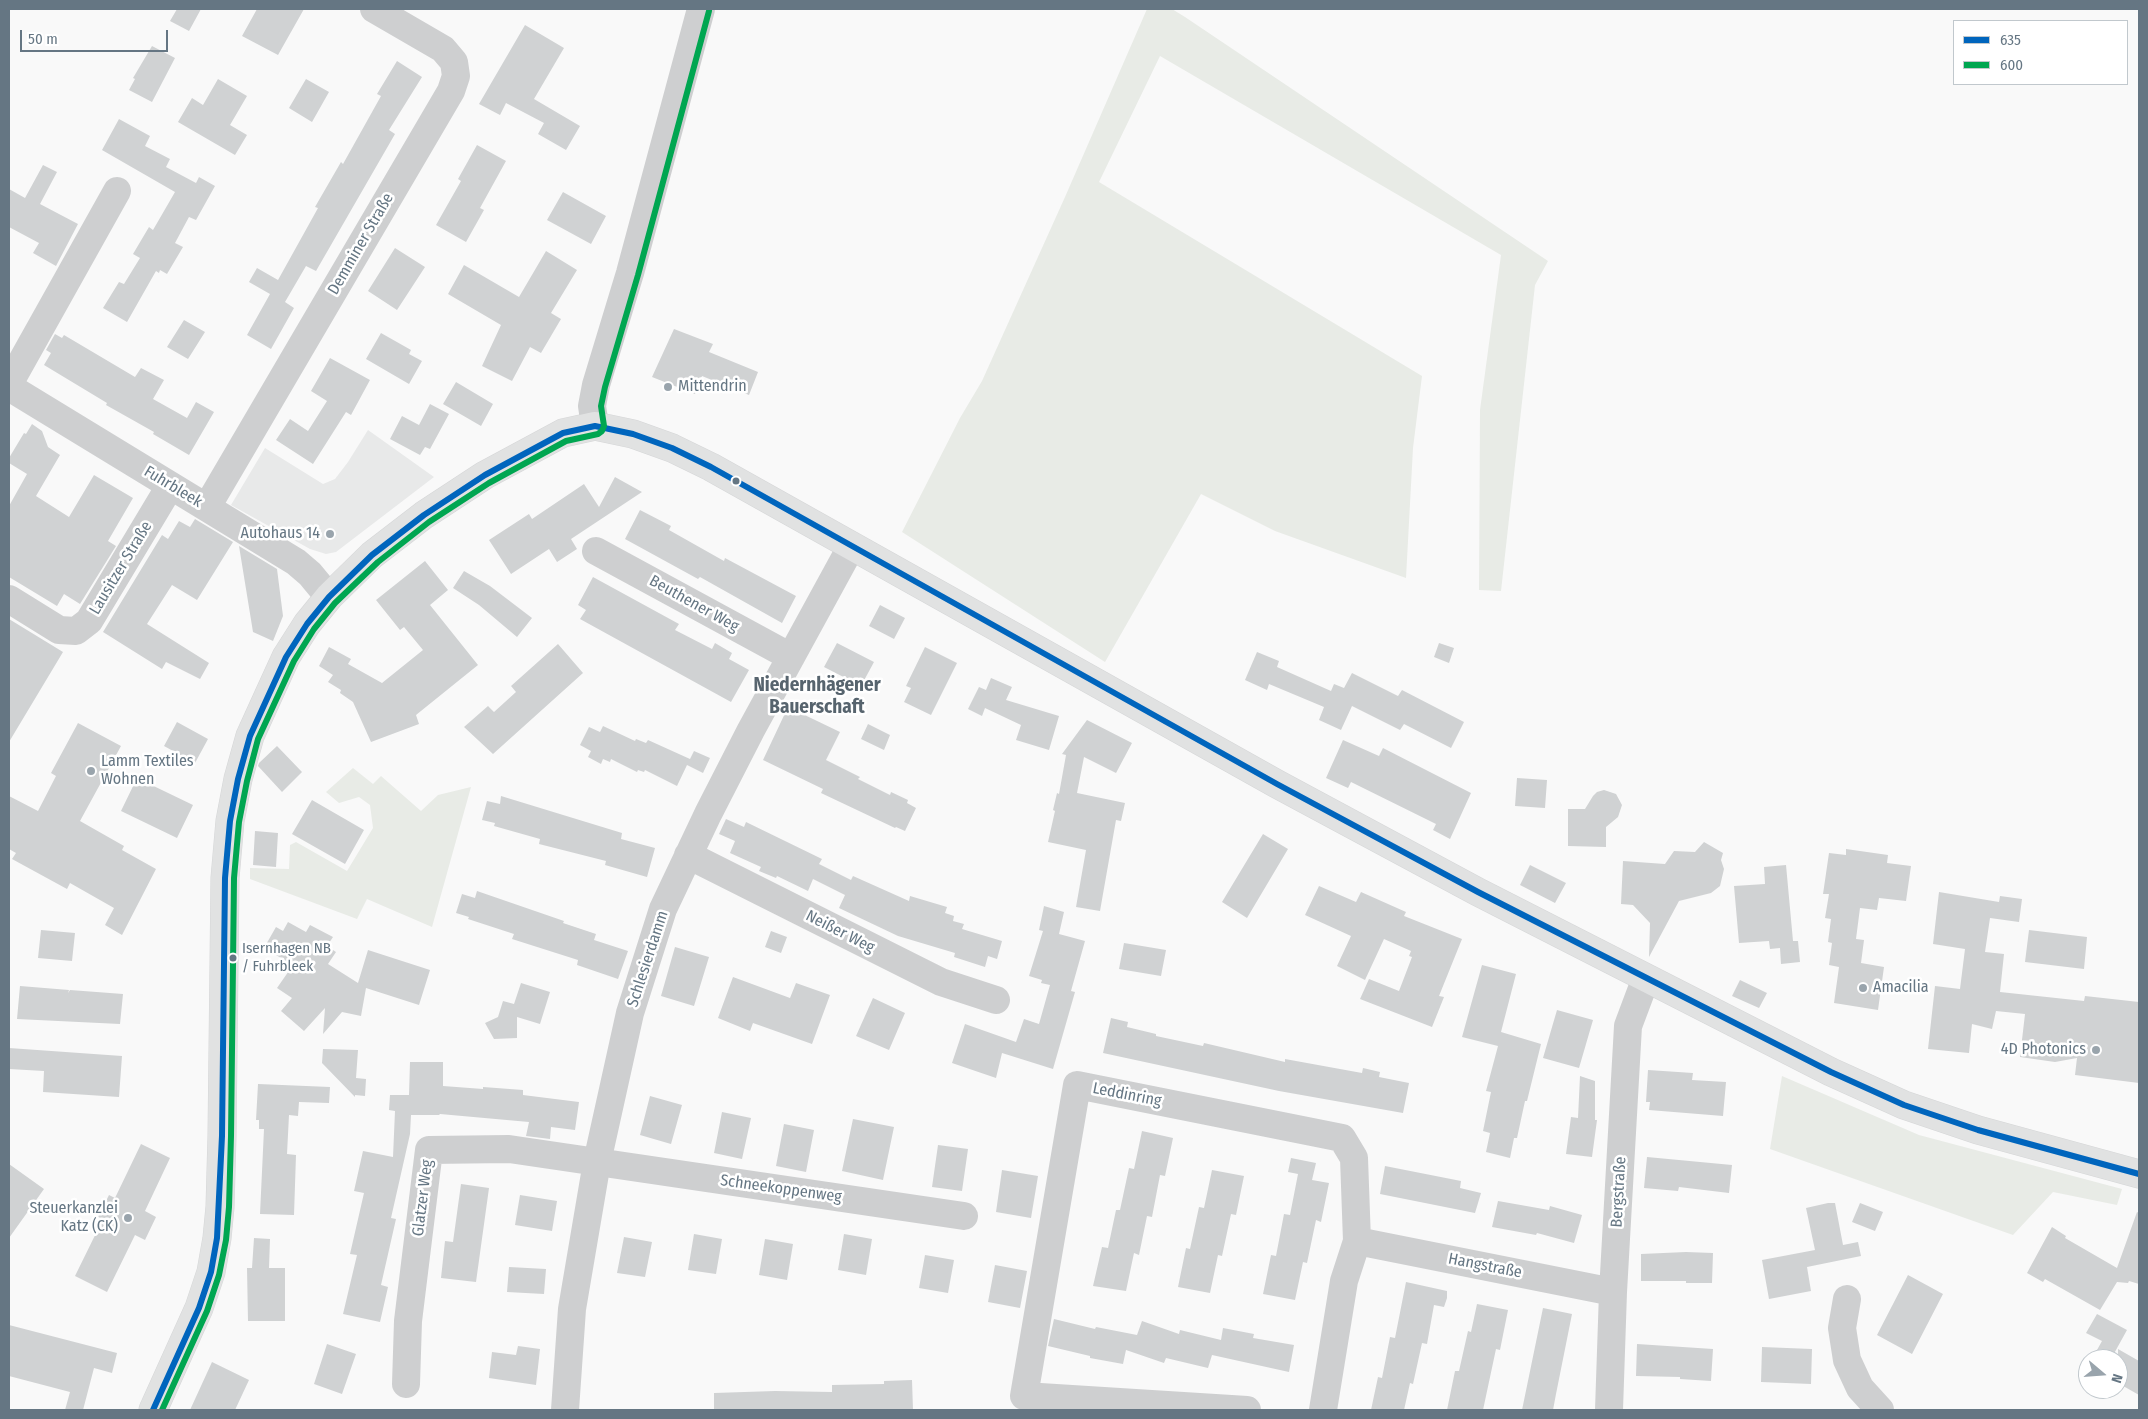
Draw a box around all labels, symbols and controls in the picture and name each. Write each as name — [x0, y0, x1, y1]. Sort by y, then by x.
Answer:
scale bar — [22, 20, 170, 52]
legend — [1953, 20, 2128, 85]
text: 50 m — [28, 30, 58, 48]
text: 635 — [2000, 31, 2021, 49]
text: 600 — [2000, 56, 2023, 74]
street label: Demminer Straße — [324, 190, 398, 298]
place label: Mittendrin — [678, 377, 747, 397]
marker: Mittendrin — [662, 381, 674, 393]
street label: Fuhrbleek — [140, 462, 206, 512]
unlabelled marker — [731, 476, 741, 486]
street label: Lausitzer Straße — [86, 518, 156, 618]
place label: Autohaus 14 — [241, 524, 320, 544]
marker: Autohaus 14 — [324, 528, 336, 540]
street label: Beuthener Weg — [646, 571, 742, 637]
district label: Niedernhägener Bauerschaft — [753, 675, 881, 719]
place label: Lamm Textiles Wohnen — [101, 752, 194, 790]
marker: Lamm Textiles Wohnen — [85, 765, 97, 777]
street label: Neißer Weg — [802, 906, 878, 958]
street label: Schlesierdamm — [623, 908, 673, 1010]
place label: Isernhagen NB / Fuhrbleek — [242, 940, 331, 975]
marker: Isernhagen NB / Fuhrbleek — [228, 953, 238, 963]
place label: Amacilia — [1873, 978, 1929, 998]
marker: Amacilia — [1857, 982, 1869, 994]
place label: 4D Photonics — [2001, 1040, 2086, 1060]
marker: 4D Photonics — [2090, 1044, 2102, 1056]
street label: Leddinring — [1091, 1079, 1163, 1111]
street label: Bergstraße — [1608, 1156, 1630, 1228]
street label: Glatzer Weg — [409, 1159, 437, 1237]
street label: Schneekoppenweg — [719, 1171, 843, 1207]
place label: Steuerkanzlei Katz (CK) — [29, 1199, 118, 1237]
marker: Steuerkanzlei Katz (CK) — [122, 1212, 134, 1224]
street label: Hangstraße — [1446, 1249, 1524, 1283]
north arrow — [2078, 1349, 2128, 1399]
text: N — [2107, 1372, 2126, 1385]

